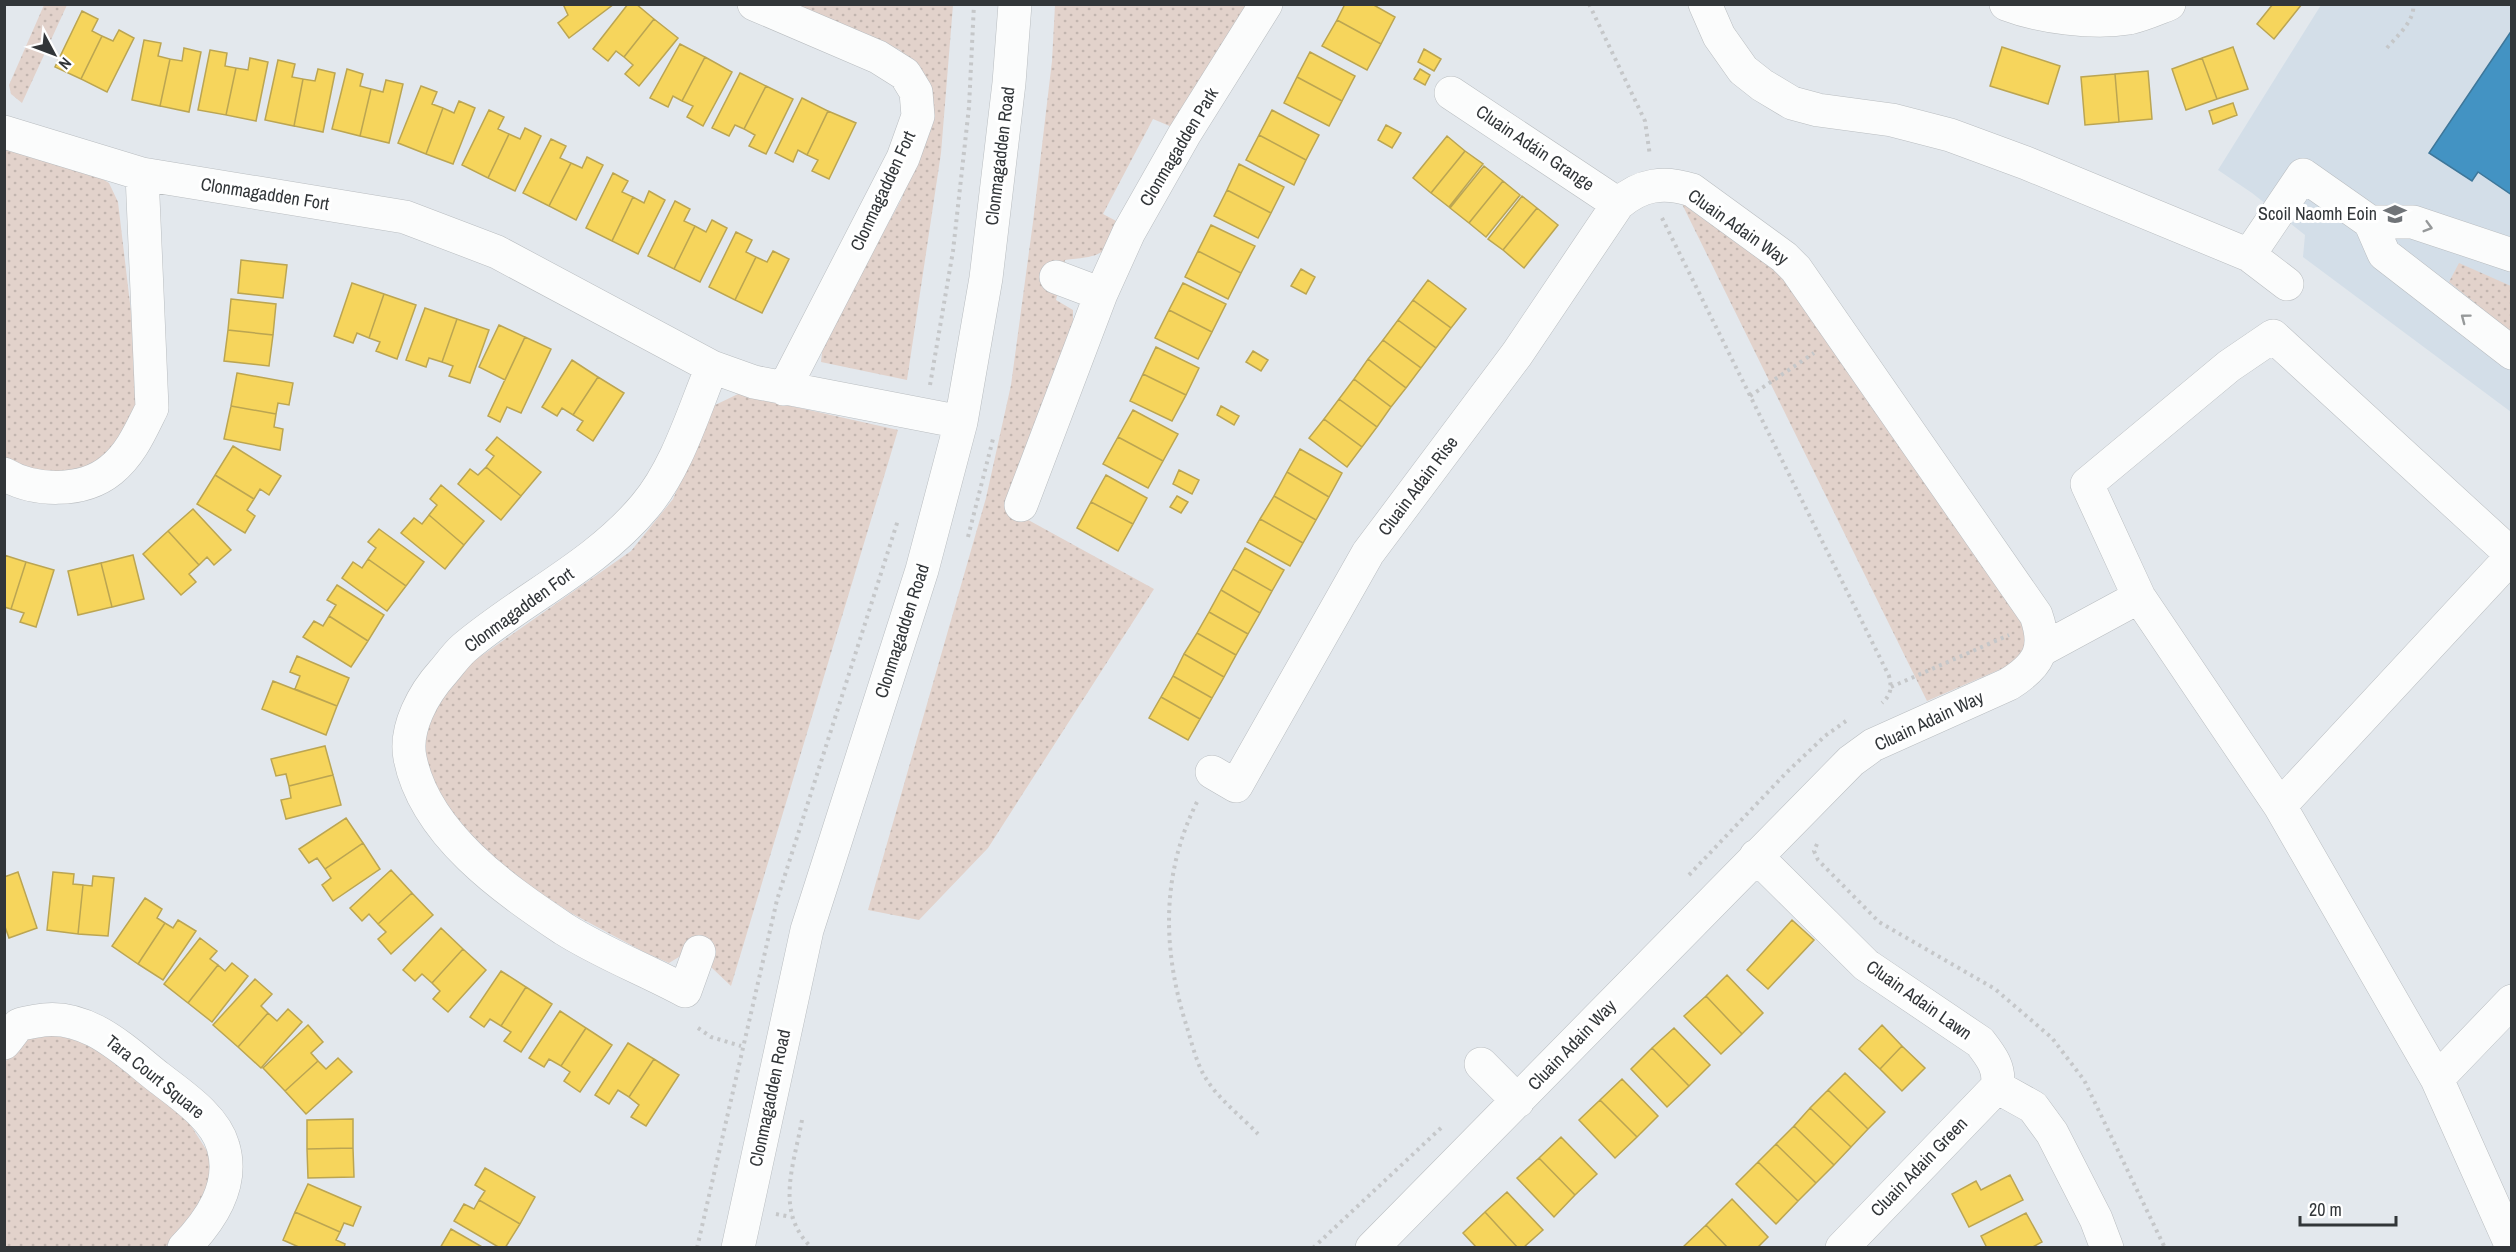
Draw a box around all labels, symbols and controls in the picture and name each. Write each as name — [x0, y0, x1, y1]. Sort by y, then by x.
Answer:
north arrow — [24, 24, 84, 84]
text: N — [54, 53, 77, 75]
street label: Clonmagadden Park — [1133, 82, 1224, 211]
street label: Clonmagadden Road — [979, 85, 1020, 227]
street label: Cluain Adáin Grange — [1471, 99, 1599, 196]
street label: Clonmagadden Fort — [844, 127, 921, 255]
street label: Clonmagadden Fort — [199, 171, 331, 216]
street label: Cluain Adain Way — [1683, 183, 1794, 271]
place label: Scoil Naomh Eoin — [2258, 201, 2377, 226]
school or university icon: Scoil Naomh Eoin — [2382, 201, 2408, 227]
one-way arrow — [2422, 220, 2433, 232]
one-way arrow — [2460, 314, 2471, 325]
street label: Cluain Adain Rise — [1372, 431, 1463, 541]
street label: Clonmagadden Fort — [459, 561, 579, 658]
street label: Clonmagadden Road — [868, 561, 935, 701]
street label: Cluain Adain Way — [1870, 684, 1988, 757]
street label: Cluain Adain Lawn — [1861, 954, 1977, 1045]
street label: Cluain Adain Way — [1522, 993, 1622, 1096]
street label: Clonmagadden Road — [743, 1027, 796, 1169]
street label: Tara Court Square — [100, 1029, 210, 1124]
street label: Cluain Adain Green — [1865, 1111, 1973, 1222]
scale bar — [2300, 1189, 2396, 1227]
text: 20 m — [2309, 1197, 2342, 1222]

